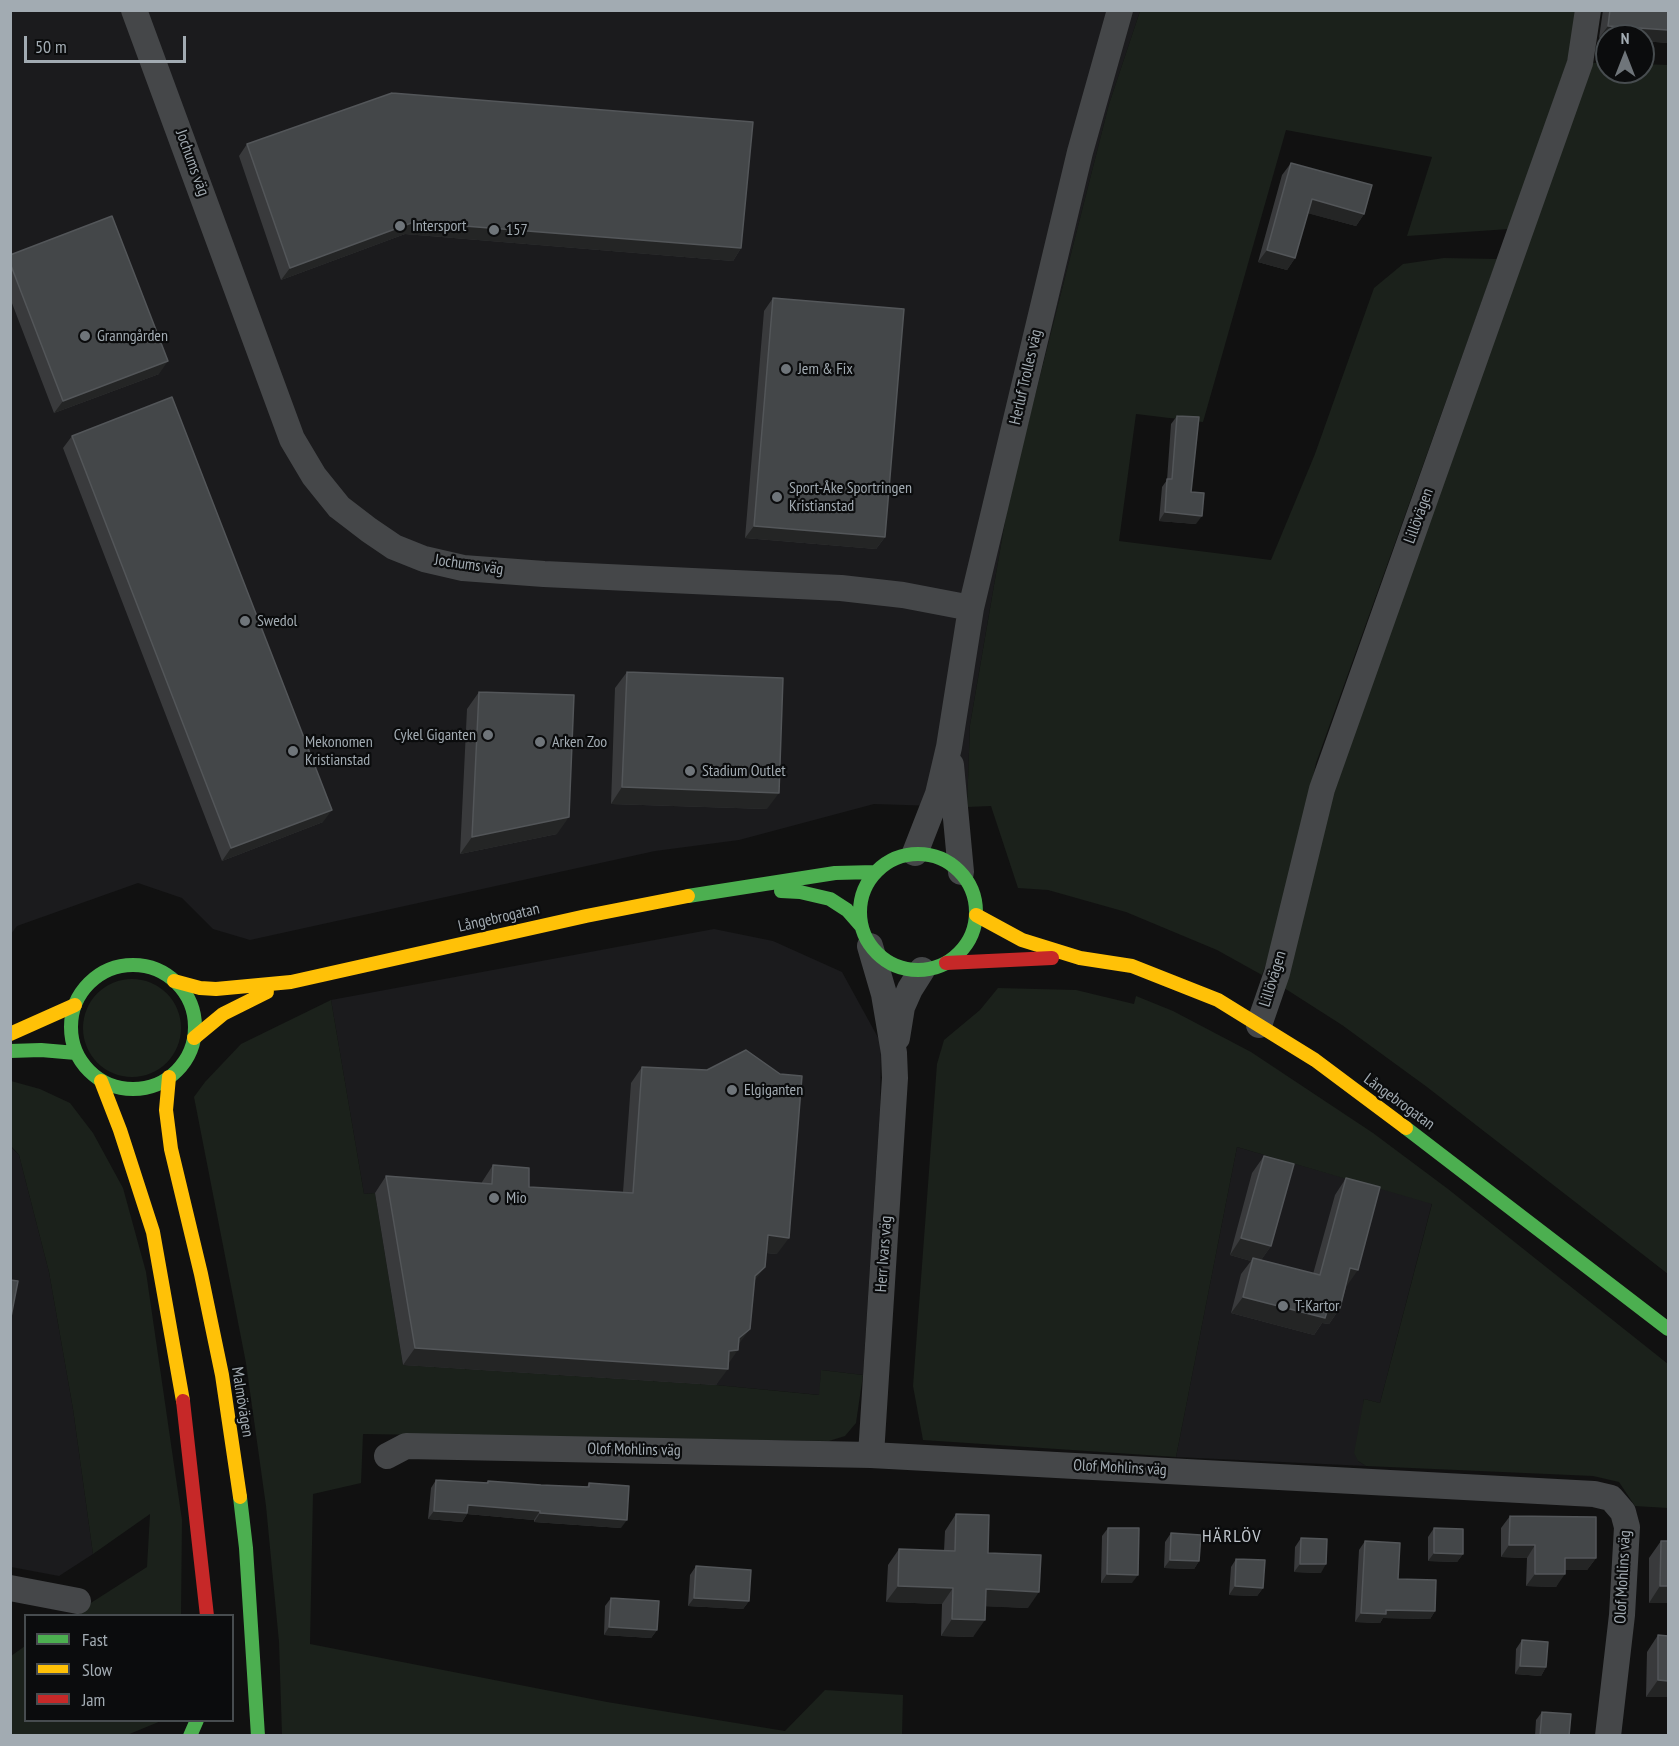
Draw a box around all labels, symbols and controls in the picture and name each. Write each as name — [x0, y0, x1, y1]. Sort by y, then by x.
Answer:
scale bar — [27, 24, 189, 62]
north arrow — [1595, 24, 1655, 84]
text: N — [1621, 28, 1629, 48]
text: 50 m — [35, 35, 67, 58]
street label: Jochums väg — [171, 127, 213, 199]
place label: Intersport — [412, 216, 466, 236]
marker: Intersport — [393, 219, 407, 233]
place label: 157 — [506, 220, 528, 240]
marker: 157 — [487, 223, 501, 237]
place label: Granngården — [97, 326, 168, 346]
street label: Herluf Trolles väg — [1006, 327, 1046, 427]
marker: Granngården — [78, 329, 92, 343]
place label: Jem & Fix — [798, 359, 853, 379]
marker: Jem & Fix — [779, 362, 793, 376]
place label: Sport-Åke Sportringen Kristianstad — [789, 478, 912, 516]
street label: Lillövägen — [1400, 486, 1438, 546]
marker: Sport-Åke Sportringen Kristianstad — [770, 490, 784, 504]
street label: Jochums väg — [433, 551, 505, 579]
place label: Swedol — [257, 611, 297, 631]
marker: Swedol — [238, 614, 252, 628]
place label: Cykel Giganten — [394, 725, 476, 745]
marker: Cykel Giganten — [481, 728, 495, 742]
place label: Mekonomen Kristianstad — [305, 732, 373, 770]
place label: Arken Zoo — [552, 732, 607, 752]
marker: Arken Zoo — [533, 735, 547, 749]
marker: Mekonomen Kristianstad — [286, 744, 300, 758]
place label: Stadium Outlet — [702, 761, 786, 781]
marker: Stadium Outlet — [683, 764, 697, 778]
street label: Långebrogatan — [456, 899, 542, 937]
street label: Lillövägen — [1255, 949, 1291, 1009]
street label: Långebrogatan — [1360, 1070, 1438, 1134]
place label: Elgiganten — [744, 1080, 803, 1100]
marker: Elgiganten — [725, 1083, 739, 1097]
place label: Mio — [506, 1188, 527, 1208]
marker: Mio — [487, 1191, 501, 1205]
street label: Herr Ivars väg — [872, 1215, 896, 1293]
place label: T-Kartor — [1295, 1296, 1339, 1316]
marker: T-Kartor — [1276, 1299, 1290, 1313]
street label: Malmövägen — [227, 1366, 257, 1438]
street label: Olof Mohlins väg — [587, 1440, 681, 1460]
street label: Olof Mohlins väg — [1073, 1456, 1167, 1480]
district label: HÄRLÖV — [1202, 1526, 1262, 1548]
street label: Olof Mohlins väg — [1611, 1530, 1635, 1624]
legend — [24, 1614, 234, 1722]
text: Fast — [82, 1628, 108, 1651]
text: Slow — [82, 1658, 112, 1681]
text: Jam — [82, 1688, 105, 1711]

